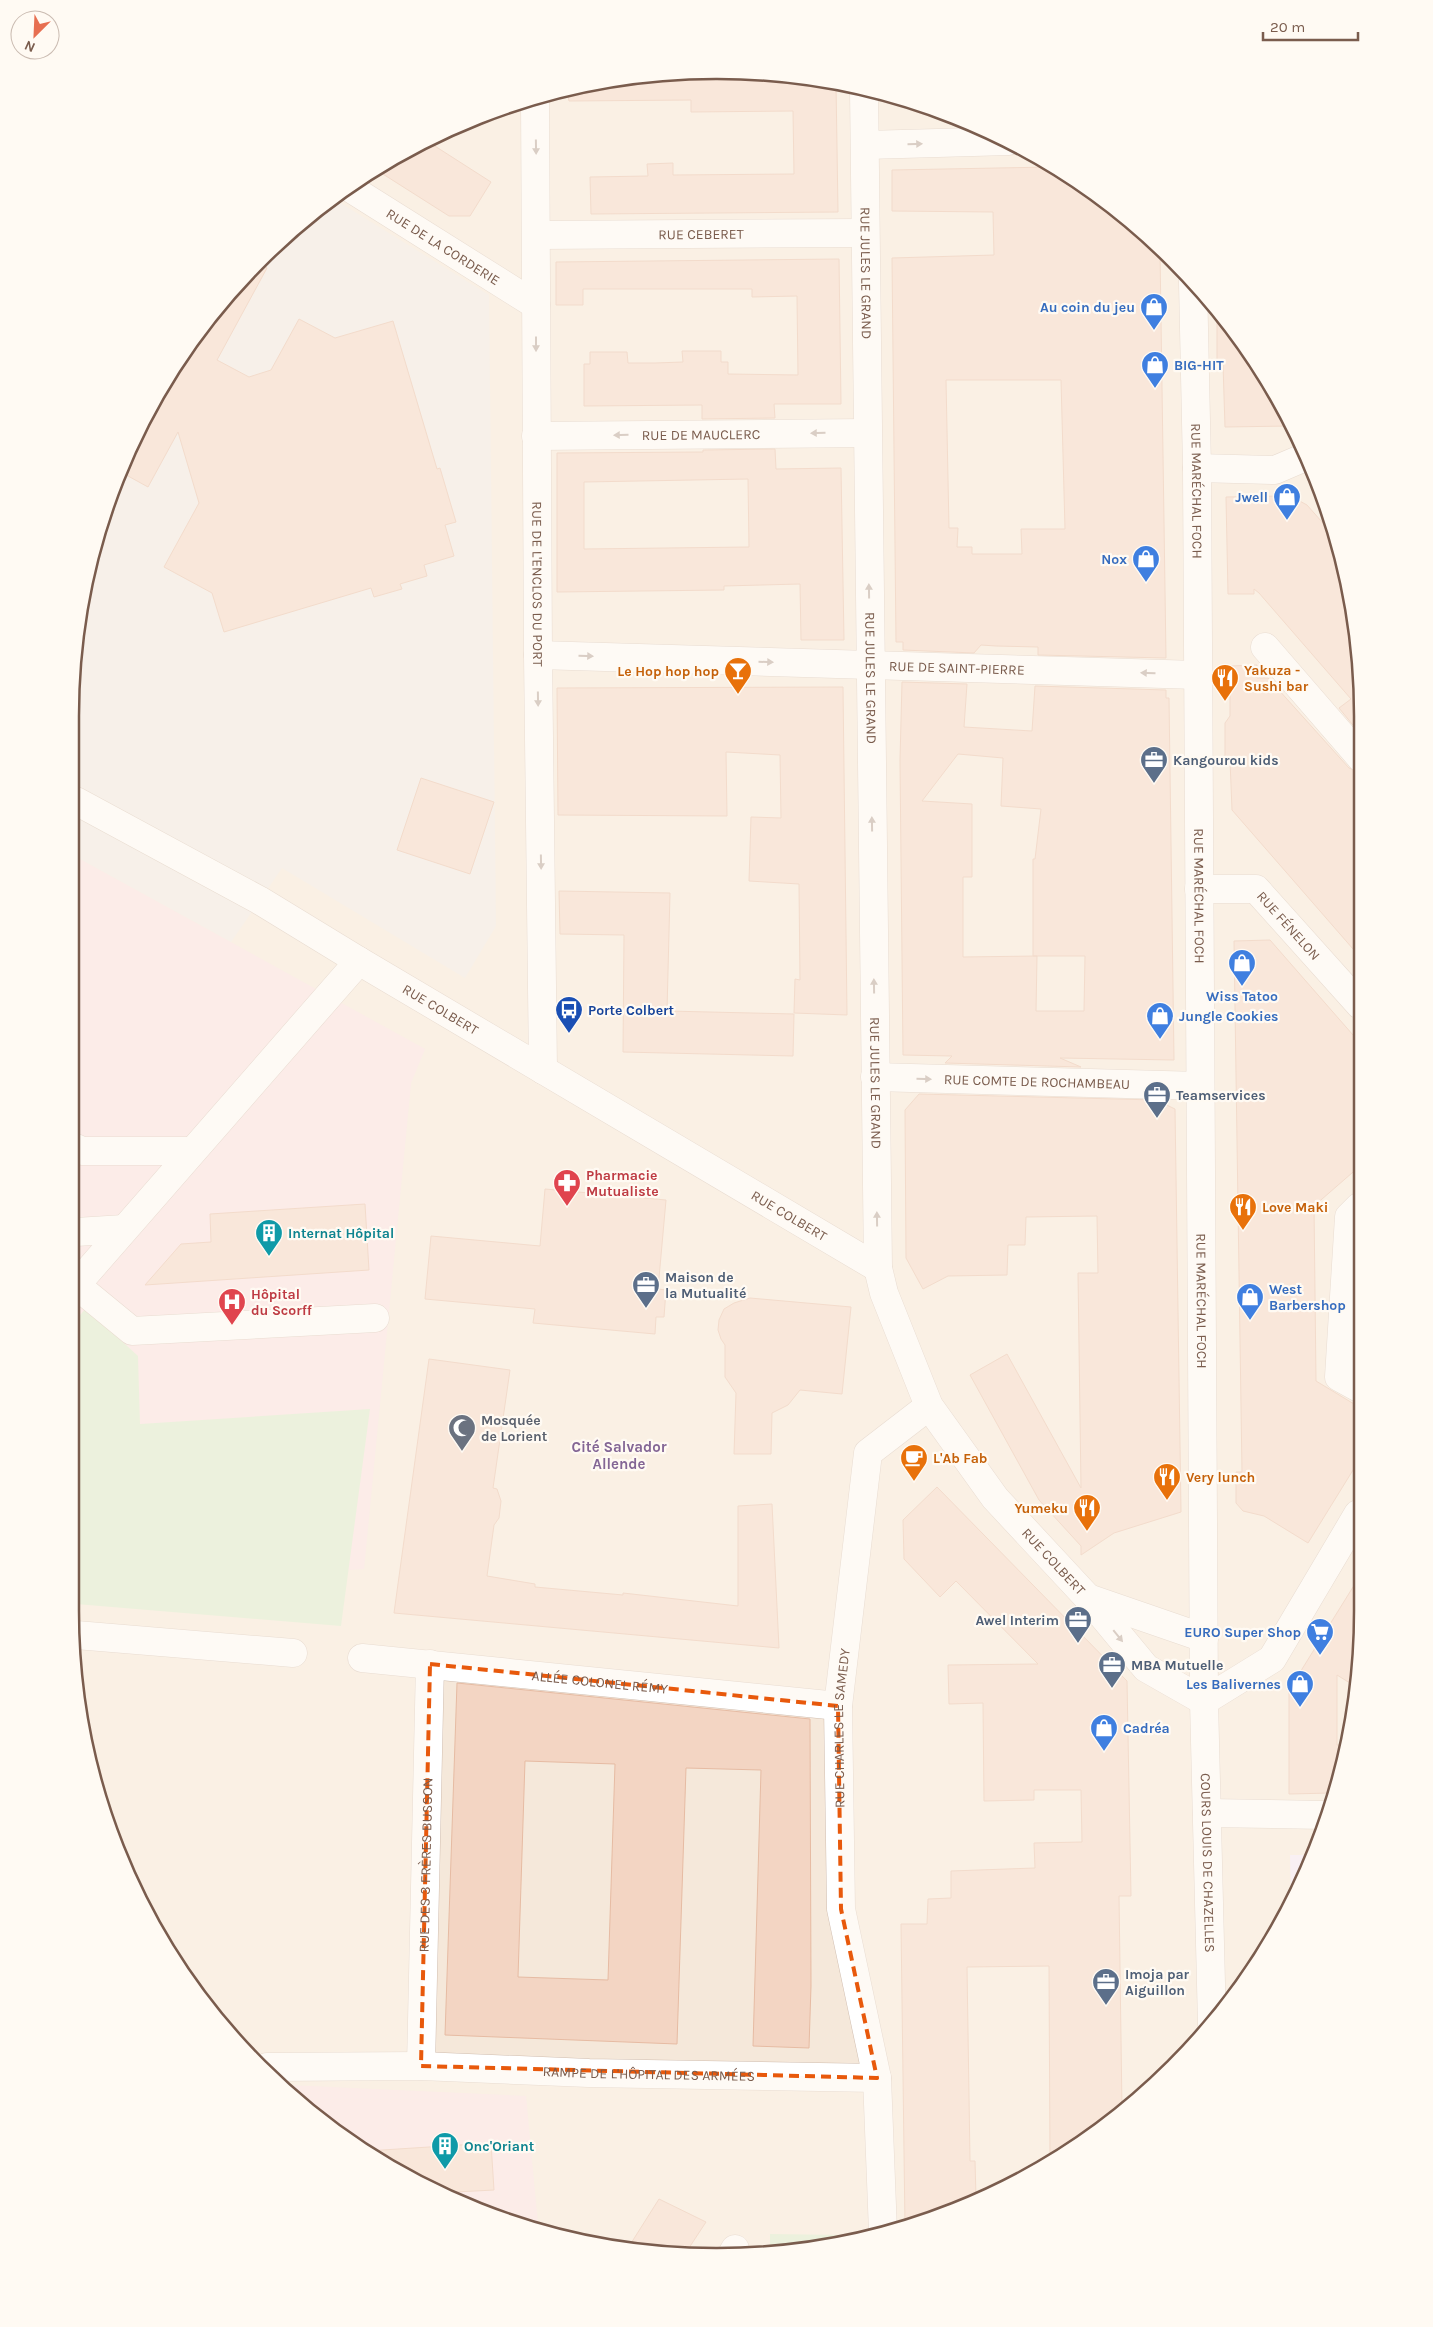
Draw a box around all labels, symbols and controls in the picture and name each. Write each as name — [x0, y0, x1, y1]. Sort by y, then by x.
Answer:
north arrow — [10, 10, 60, 60]
scale bar — [1263, 10, 1358, 42]
text: 20 m — [1270, 18, 1305, 36]
text: N — [22, 37, 38, 56]
one-way arrow — [532, 139, 540, 155]
one-way arrow — [907, 140, 923, 148]
street label: RUE DE LA CORDERIE — [383, 205, 503, 289]
street label: RUE JULES LE GRAND — [856, 207, 875, 339]
street label: RUE CEBERET — [658, 226, 744, 243]
shop icon: Au coin du jeu — [1139, 292, 1169, 331]
place label: Au coin du jeu — [1040, 299, 1135, 316]
one-way arrow — [532, 337, 540, 353]
shop icon: BIG-HIT — [1140, 350, 1170, 389]
place label: BIG-HIT — [1174, 357, 1224, 374]
street label: RUE MARÉCHAL FOCH — [1187, 423, 1206, 559]
street label: RUE DE MAUCLERC — [642, 426, 760, 444]
one-way arrow — [810, 429, 826, 437]
one-way arrow — [612, 431, 628, 439]
shop icon: Jwell — [1272, 482, 1302, 521]
place label: Jwell — [1235, 489, 1268, 506]
street label: RUE DE L'ENCLOS DU PORT — [528, 501, 546, 667]
shop icon: Nox — [1131, 544, 1161, 583]
place label: Nox — [1101, 551, 1127, 568]
one-way arrow — [865, 583, 873, 599]
street label: RUE JULES LE GRAND — [861, 612, 880, 744]
one-way arrow — [579, 652, 595, 660]
bar icon: Le Hop hop hop — [723, 656, 753, 695]
one-way arrow — [759, 658, 775, 666]
street label: RUE DE SAINT-PIERRE — [889, 658, 1025, 679]
place label: Yakuza - Sushi bar — [1244, 662, 1309, 695]
place label: Le Hop hop hop — [617, 663, 719, 680]
restaurant icon: Yakuza - Sushi bar — [1210, 663, 1240, 702]
one-way arrow — [1140, 669, 1156, 677]
one-way arrow — [535, 692, 543, 708]
office icon: Kangourou kids — [1139, 745, 1169, 784]
place label: Kangourou kids — [1173, 752, 1279, 769]
one-way arrow — [868, 816, 876, 832]
street label: RUE MARÉCHAL FOCH — [1190, 828, 1208, 964]
one-way arrow — [537, 854, 545, 870]
street label: RUE FÉNELON — [1253, 888, 1324, 964]
shop icon: Wiss Tatoo — [1227, 948, 1257, 987]
one-way arrow — [870, 978, 878, 994]
street label: RUE COLBERT — [399, 981, 481, 1039]
place label: Wiss Tatoo — [1206, 988, 1278, 1005]
bus stop icon: Porte Colbert — [554, 995, 584, 1034]
shop icon: Jungle Cookies — [1145, 1001, 1175, 1040]
place label: Porte Colbert — [588, 1002, 675, 1019]
place label: Jungle Cookies — [1179, 1008, 1278, 1025]
street label: RUE JULES LE GRAND — [866, 1017, 885, 1149]
street label: RUE COMTE DE ROCHAMBEAU — [944, 1071, 1130, 1093]
one-way arrow — [916, 1075, 932, 1083]
office icon: Teamservices — [1142, 1080, 1172, 1119]
place label: Teamservices — [1176, 1087, 1266, 1104]
place label: Pharmacie Mutualiste — [586, 1167, 659, 1200]
pharmacy icon: Pharmacie Mutualiste — [552, 1168, 582, 1207]
street label: RUE COLBERT — [748, 1187, 830, 1245]
restaurant icon: Love Maki — [1228, 1192, 1258, 1231]
place label: Love Maki — [1262, 1199, 1328, 1216]
one-way arrow — [873, 1211, 881, 1227]
building icon: Internat Hôpital — [254, 1218, 284, 1257]
place label: Internat Hôpital — [288, 1225, 394, 1242]
street label: RUE MARÉCHAL FOCH — [1192, 1233, 1211, 1369]
place label: Maison de la Mutualité — [665, 1269, 746, 1302]
office icon: Maison de la Mutualité — [631, 1270, 661, 1309]
place label: West Barbershop — [1269, 1281, 1346, 1314]
shop icon: West Barbershop — [1235, 1282, 1265, 1321]
place label: Hôpital du Scorff — [251, 1286, 313, 1319]
hospital icon: Hôpital du Scorff — [217, 1287, 247, 1326]
place label: Mosquée de Lorient — [481, 1412, 548, 1445]
mosque icon: Mosquée de Lorient — [447, 1413, 477, 1452]
district label: Cité Salvador Allende — [571, 1438, 667, 1473]
cafe icon: L'Ab Fab — [899, 1443, 929, 1482]
place label: L'Ab Fab — [933, 1450, 987, 1467]
restaurant icon: Very lunch — [1152, 1462, 1182, 1501]
place label: Very lunch — [1186, 1469, 1255, 1486]
restaurant icon: Yumeku — [1072, 1493, 1102, 1532]
place label: Yumeku — [1014, 1500, 1068, 1517]
street label: RUE COLBERT — [1018, 1525, 1089, 1599]
office icon: Awel Interim — [1063, 1605, 1093, 1644]
place label: Awel Interim — [975, 1612, 1059, 1629]
supermarket icon: EURO Super Shop — [1305, 1617, 1335, 1656]
place label: EURO Super Shop — [1184, 1624, 1301, 1641]
one-way arrow — [1113, 1630, 1124, 1643]
street label: RUE CHARLES LE SAMEDY — [830, 1647, 854, 1808]
office icon: MBA Mutuelle — [1097, 1650, 1127, 1689]
place label: MBA Mutuelle — [1131, 1657, 1223, 1674]
street label: ALLÉE COLONEL RÉMY — [531, 1667, 669, 1698]
shop icon: Les Balivernes — [1285, 1669, 1315, 1708]
place label: Les Balivernes — [1186, 1676, 1281, 1693]
shop icon: Cadréa — [1089, 1713, 1119, 1752]
place label: Cadréa — [1123, 1720, 1170, 1737]
street label: COURS LOUIS DE CHAZELLES — [1197, 1773, 1218, 1953]
street label: RUE DES 3 FRÈRES BUSSON — [416, 1777, 436, 1953]
place label: Imoja par Aiguillon — [1125, 1966, 1190, 1999]
office icon: Imoja par Aiguillon — [1091, 1967, 1121, 2006]
street label: RAMPE DE L'HÔPITAL DES ARMÉES — [542, 2063, 755, 2085]
building icon: Onc'Oriant — [430, 2131, 460, 2170]
place label: Onc'Oriant — [464, 2138, 535, 2155]

